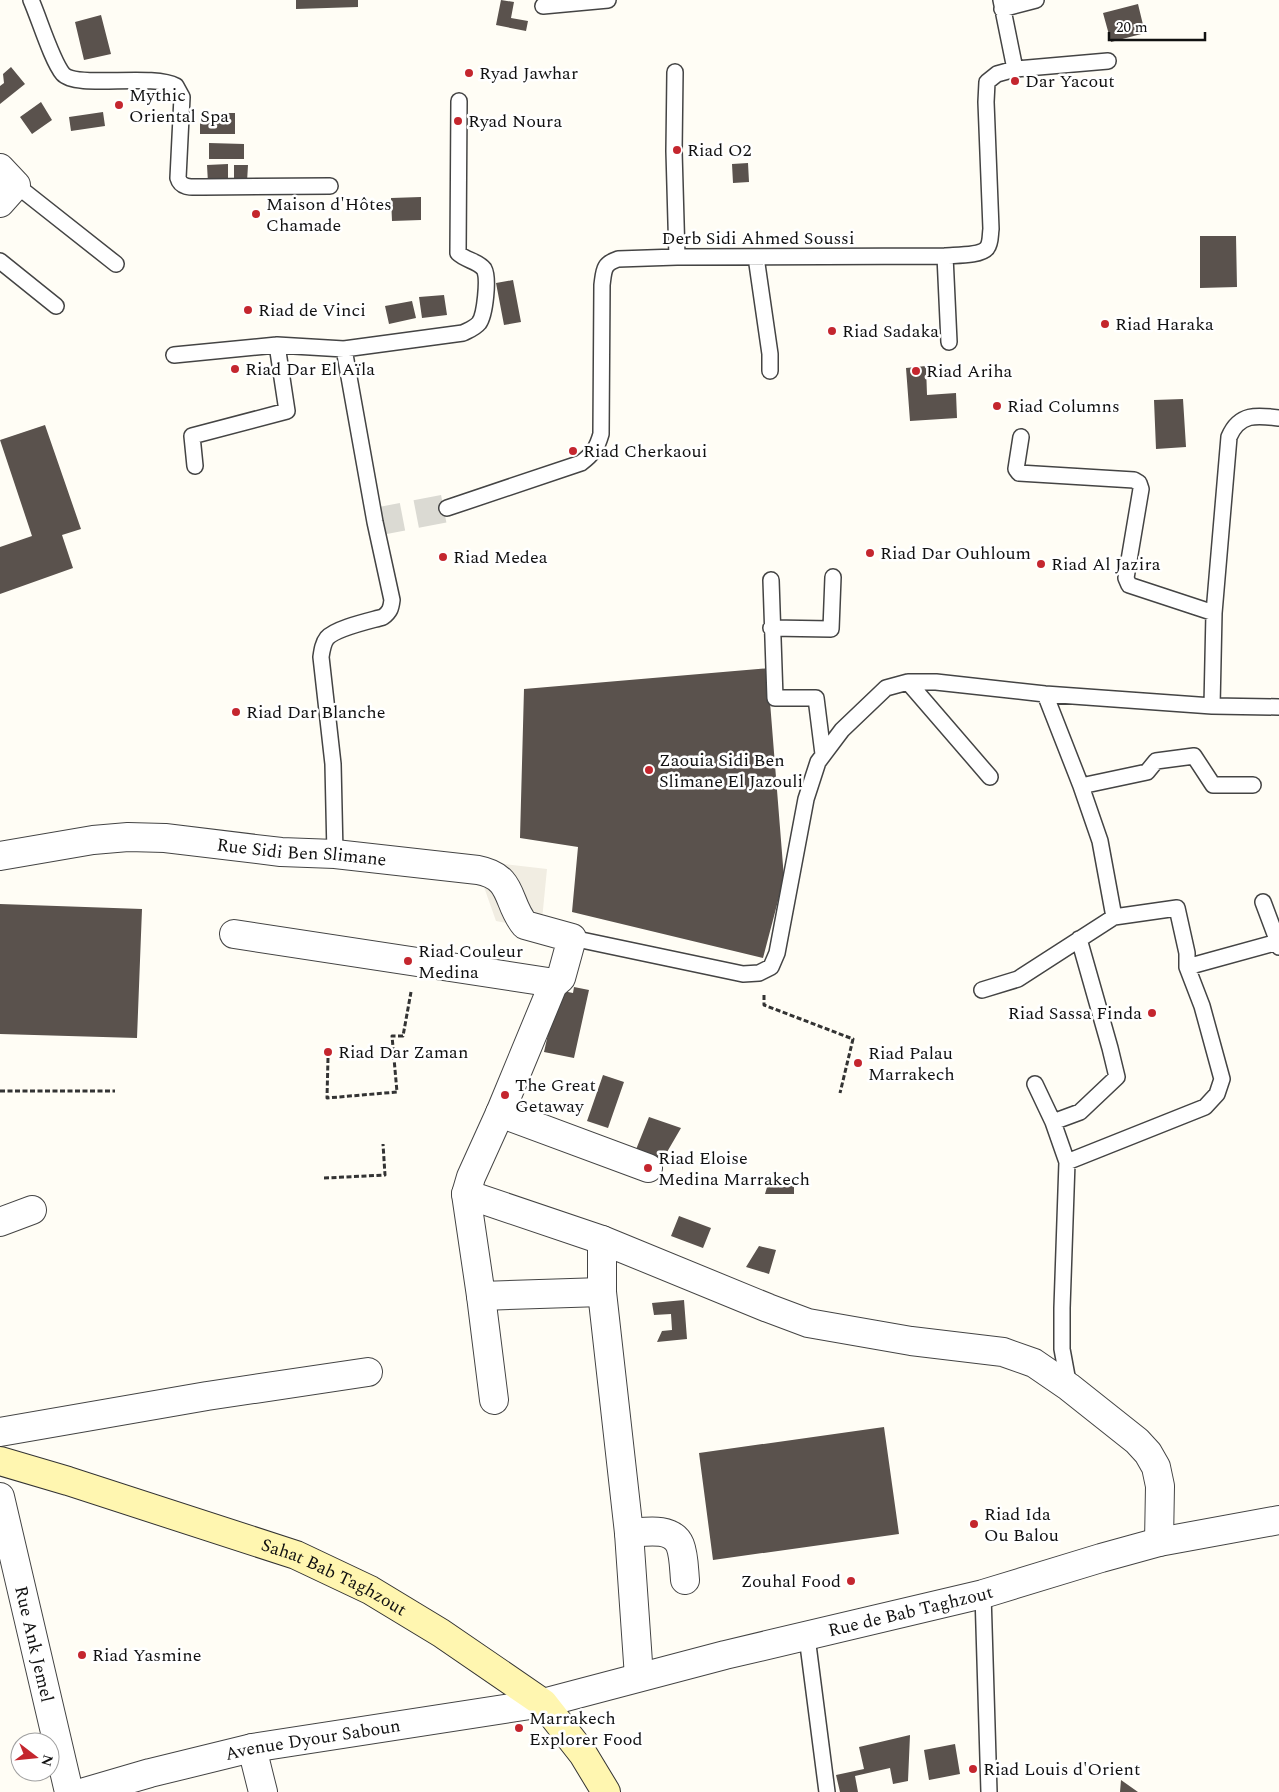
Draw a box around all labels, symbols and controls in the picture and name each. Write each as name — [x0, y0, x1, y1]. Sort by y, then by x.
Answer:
scale bar — [1109, 10, 1205, 42]
text: 20 m — [1116, 16, 1148, 39]
place label: Ryad Jawhar — [479, 60, 578, 87]
marker: Ryad Jawhar — [463, 67, 475, 79]
place label: Dar Yacout — [1025, 68, 1115, 95]
marker: Dar Yacout — [1009, 75, 1021, 87]
place label: Mythic Oriental Spa — [129, 82, 229, 130]
marker: Mythic Oriental Spa — [113, 99, 125, 111]
place label: Ryad Noura — [468, 108, 562, 135]
marker: Ryad Noura — [452, 115, 464, 127]
place label: Riad O2 — [687, 137, 751, 164]
marker: Riad O2 — [671, 144, 683, 156]
place label: Maison d'Hôtes Chamade — [266, 191, 392, 239]
marker: Maison d'Hôtes Chamade — [250, 208, 262, 220]
street label: Derb Sidi Ahmed Soussi — [661, 225, 855, 252]
place label: Riad de Vinci — [258, 297, 366, 324]
marker: Riad de Vinci — [242, 304, 254, 316]
place label: Riad Haraka — [1115, 311, 1214, 338]
place label: Riad Sadaka — [842, 318, 939, 345]
marker: Riad Haraka — [1099, 318, 1111, 330]
marker: Riad Sadaka — [826, 325, 838, 337]
place label: Riad Dar El Aïla — [245, 356, 375, 383]
place label: Riad Ariha — [926, 358, 1013, 385]
marker: Riad Dar El Aïla — [229, 363, 241, 375]
marker: Riad Ariha — [910, 365, 922, 377]
place label: Riad Columns — [1007, 393, 1120, 420]
marker: Riad Columns — [991, 400, 1003, 412]
place label: Riad Cherkaoui — [583, 438, 707, 465]
marker: Riad Cherkaoui — [567, 445, 579, 457]
place label: Riad Dar Ouhloum — [880, 540, 1031, 567]
place label: Riad Medea — [453, 544, 548, 571]
marker: Riad Dar Ouhloum — [864, 547, 876, 559]
marker: Riad Medea — [437, 551, 449, 563]
place label: Riad Al Jazira — [1051, 551, 1161, 578]
marker: Riad Al Jazira — [1035, 558, 1047, 570]
place label: Riad Dar Blanche — [246, 699, 385, 726]
marker: Riad Dar Blanche — [230, 706, 242, 718]
place label: Zaouia Sidi Ben Slimane El Jazouli — [659, 747, 803, 795]
marker: Zaouia Sidi Ben Slimane El Jazouli — [643, 764, 655, 776]
street label: Rue Sidi Ben Slimane — [215, 831, 388, 874]
place label: Riad Couleur Medina — [418, 938, 523, 986]
marker: Riad Couleur Medina — [402, 955, 414, 967]
place label: Riad Sassa Finda — [1008, 1000, 1142, 1027]
marker: Riad Sassa Finda — [1146, 1007, 1158, 1019]
place label: Riad Dar Zaman — [338, 1039, 468, 1066]
place label: Riad Palau Marrakech — [868, 1040, 955, 1088]
marker: Riad Dar Zaman — [322, 1046, 334, 1058]
marker: Riad Palau Marrakech — [852, 1057, 864, 1069]
place label: The Great Getaway — [515, 1072, 596, 1120]
marker: The Great Getaway — [499, 1089, 511, 1101]
place label: Riad Eloise Medina Marrakech — [658, 1145, 810, 1193]
marker: Riad Eloise Medina Marrakech — [642, 1162, 654, 1174]
place label: Riad Ida Ou Balou — [984, 1501, 1059, 1549]
marker: Riad Ida Ou Balou — [968, 1518, 980, 1530]
street label: Sahat Bab Taghzout — [257, 1532, 412, 1623]
place label: Zouhal Food — [741, 1568, 841, 1595]
marker: Zouhal Food — [845, 1575, 857, 1587]
street label: Rue de Bab Taghzout — [825, 1579, 996, 1644]
street label: Rue Ank Jemel — [7, 1583, 61, 1705]
place label: Riad Yasmine — [92, 1642, 201, 1669]
marker: Riad Yasmine — [76, 1649, 88, 1661]
place label: Marrakech Explorer Food — [529, 1705, 643, 1753]
street label: Avenue Dyour Saboun — [222, 1712, 402, 1768]
marker: Marrakech Explorer Food — [513, 1722, 525, 1734]
north arrow — [10, 1732, 60, 1782]
text: N — [35, 1752, 59, 1769]
place label: Riad Louis d'Orient — [983, 1756, 1140, 1783]
marker: Riad Louis d'Orient — [967, 1763, 979, 1775]

